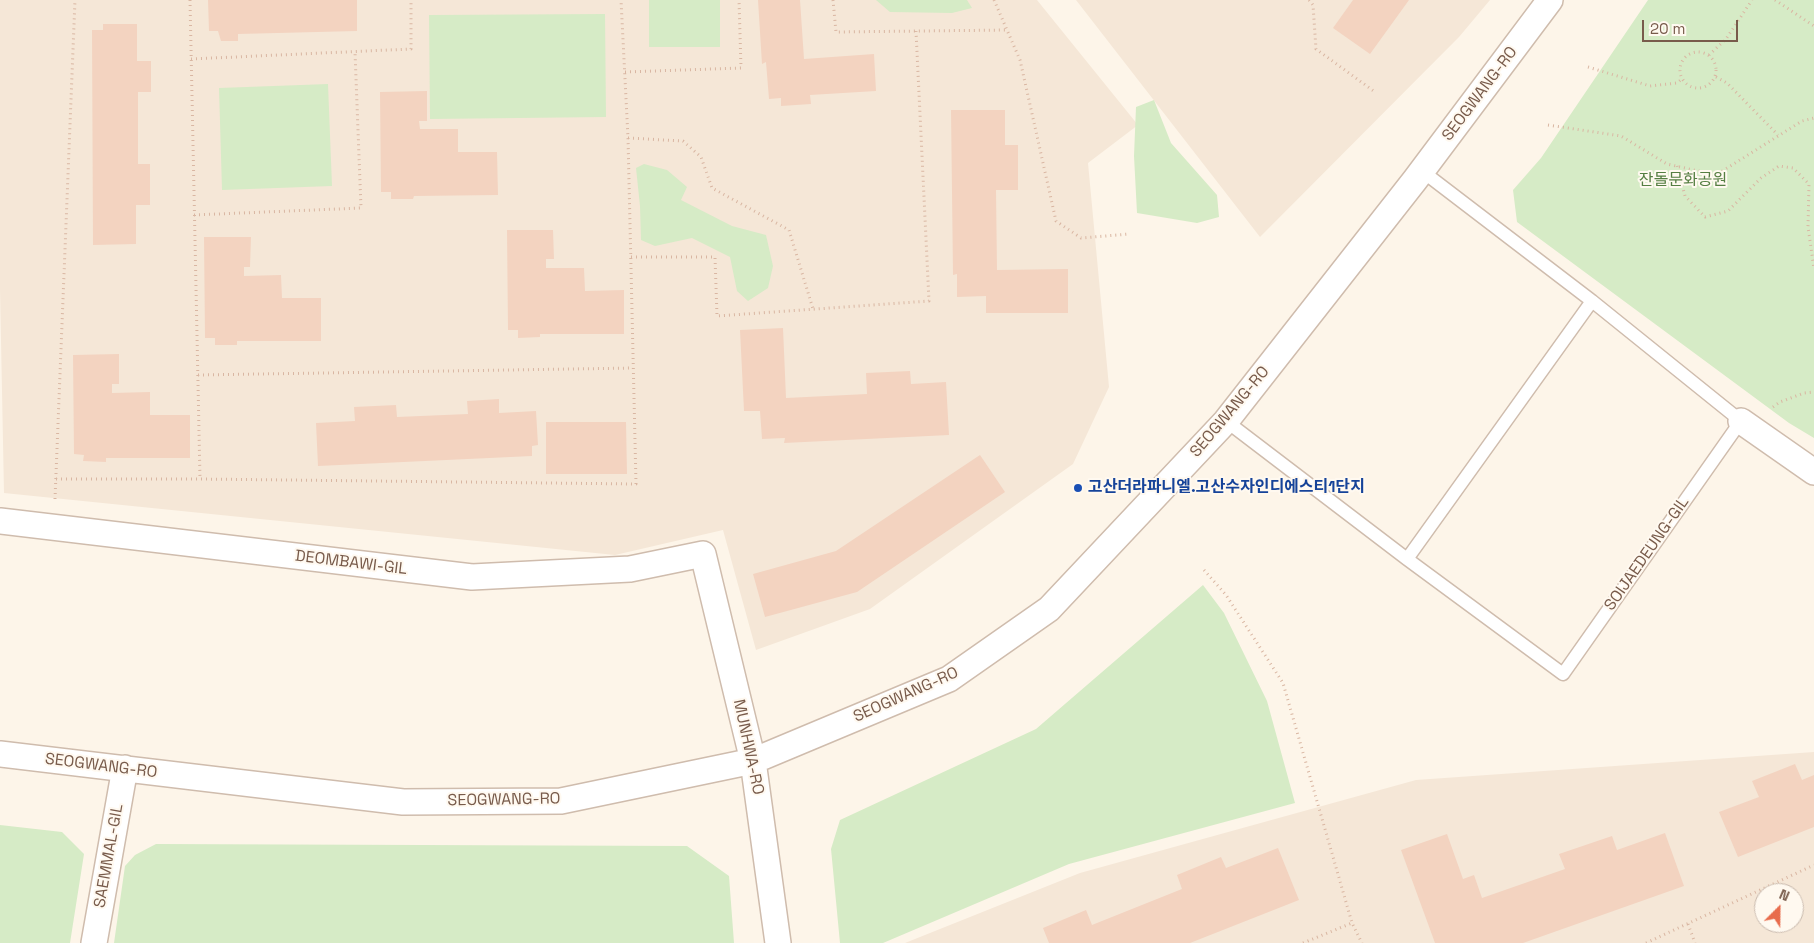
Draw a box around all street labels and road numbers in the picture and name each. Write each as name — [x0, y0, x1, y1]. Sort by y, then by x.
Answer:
street label: SEOGWANG-RO — [1438, 43, 1522, 145]
street label: SEOGWANG-RO — [1186, 363, 1274, 461]
street label: SOIJAEDEUNG-GIL — [1601, 493, 1693, 615]
street label: DEOMBAWI-GIL — [294, 547, 408, 579]
street label: SEOGWANG-RO — [850, 663, 962, 727]
street label: MUNHWA-RO — [729, 697, 767, 797]
street label: SEOGWANG-RO — [44, 750, 158, 782]
street label: SEOGWANG-RO — [447, 789, 561, 811]
street label: SAEMMAL-GIL — [90, 803, 128, 909]

